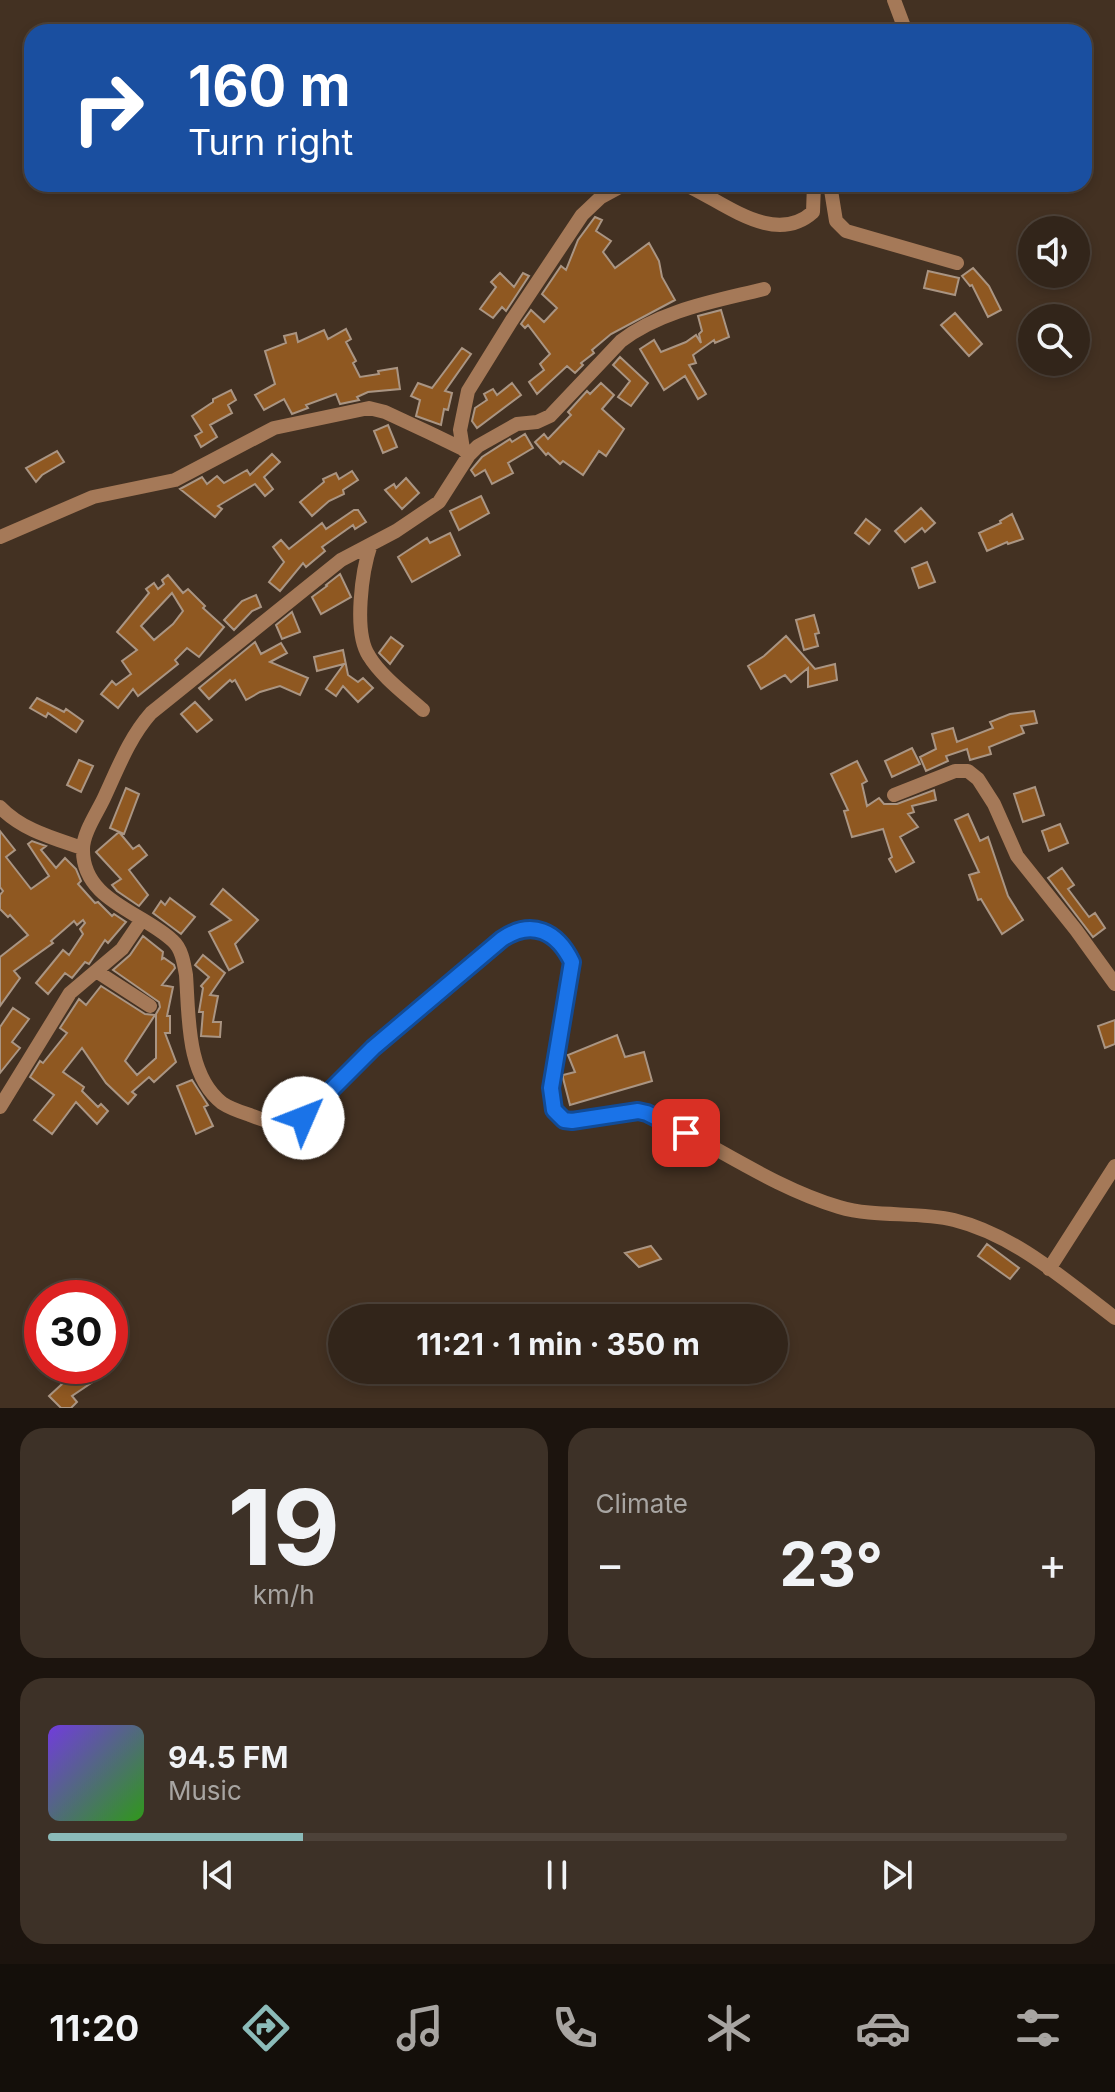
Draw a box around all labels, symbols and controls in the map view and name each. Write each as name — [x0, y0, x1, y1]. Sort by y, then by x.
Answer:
text: 160 m — [188, 52, 351, 120]
icon: right — [56, 56, 160, 160]
text: Turn right — [188, 120, 353, 164]
map controls — [1018, 216, 1090, 376]
button: sound — [1018, 216, 1090, 288]
button: search — [1018, 304, 1090, 376]
position arrow — [261, 1076, 345, 1160]
pin — [652, 1099, 720, 1167]
icon: arrive — [664, 1111, 708, 1155]
speed limit sign: 30 — [24, 1280, 128, 1384]
text: 11:21 · 1 min · 350 m — [416, 1326, 700, 1362]
text: 19 — [228, 1464, 340, 1590]
text: Climate — [596, 1488, 688, 1519]
text: 23° — [779, 1528, 883, 1600]
text: − — [596, 1537, 625, 1591]
text: + — [1038, 1537, 1067, 1591]
text: km/h — [253, 1579, 315, 1610]
text: 94.5 FM — [168, 1739, 288, 1775]
text: Music — [168, 1775, 242, 1806]
icon: previous — [196, 1853, 240, 1897]
icon: pause — [535, 1853, 579, 1897]
icon: next — [875, 1853, 919, 1897]
icon: directions — [238, 2000, 294, 2056]
icon: music — [392, 2000, 448, 2056]
icon: phone — [547, 2000, 603, 2056]
icon: climate — [701, 2000, 757, 2056]
icon: car — [855, 2000, 911, 2056]
icon: filters — [1010, 2000, 1066, 2056]
text: 11:20 — [49, 2006, 139, 2050]

